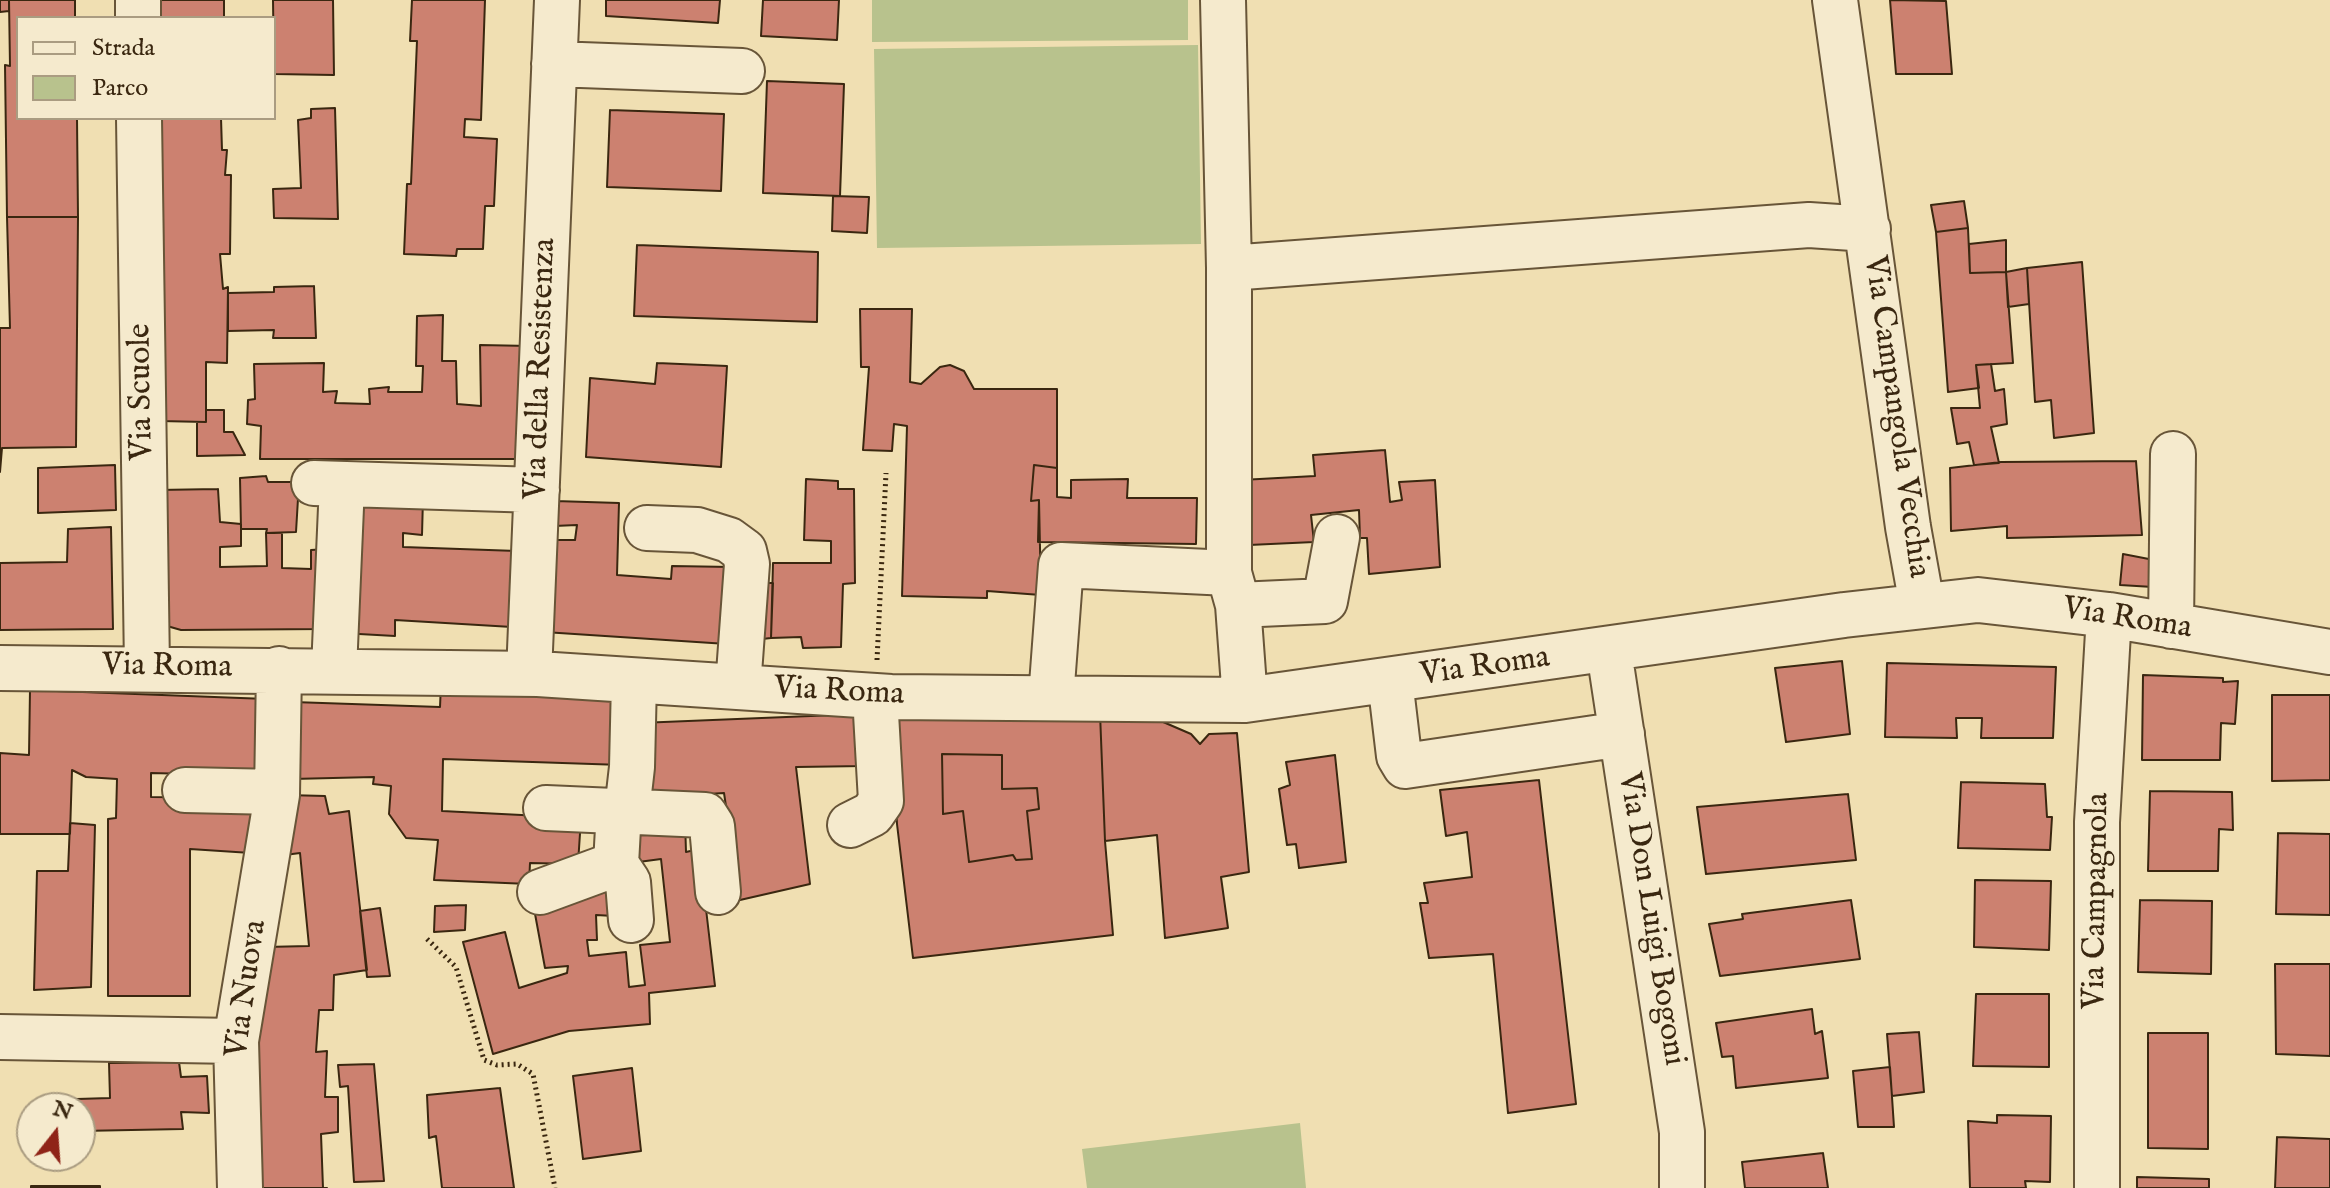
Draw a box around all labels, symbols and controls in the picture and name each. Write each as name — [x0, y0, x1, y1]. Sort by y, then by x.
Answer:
legend — [16, 16, 276, 120]
text: Strada — [92, 33, 155, 64]
text: Parco — [92, 73, 148, 104]
street label: Via della Resistenza — [518, 238, 566, 500]
street label: Via Campangola Vecchia — [1853, 254, 1937, 580]
street label: Via Scuole — [123, 323, 163, 461]
street label: Via Roma — [2060, 591, 2194, 649]
street label: Via Roma — [1418, 640, 1552, 696]
street label: Via Roma — [102, 648, 232, 688]
street label: Via Roma — [773, 670, 905, 716]
street label: Via Don Luigi Bogoni — [1608, 770, 1692, 1068]
street label: Via Campagnola — [2077, 792, 2119, 1010]
street label: Via Nuova — [219, 918, 277, 1060]
north arrow — [16, 1092, 96, 1172]
text: N — [49, 1095, 76, 1127]

